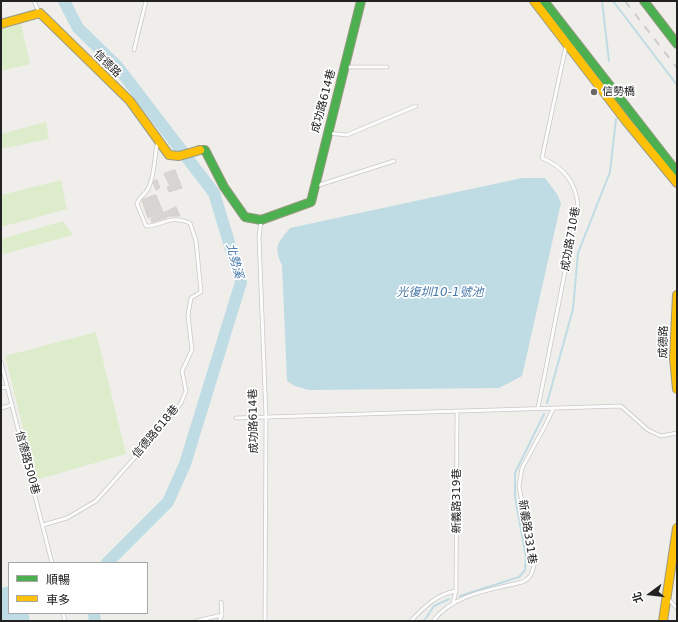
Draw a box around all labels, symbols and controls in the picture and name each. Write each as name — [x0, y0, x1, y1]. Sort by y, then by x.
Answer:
street label: 信德路 — [91, 48, 123, 80]
street label: 成功路614巷 — [309, 68, 339, 134]
place label: 信勢橋 — [602, 85, 635, 99]
marker: 信勢橋 — [589, 87, 599, 97]
street label: 成功路710巷 — [559, 206, 583, 272]
water label: 北勢溪 — [222, 242, 246, 280]
water label: 光復圳10-1號池 — [396, 286, 484, 300]
street label: 成德路 — [657, 325, 671, 359]
street label: 成功路614巷 — [247, 388, 261, 454]
street label: 信德路618巷 — [130, 403, 182, 461]
street label: 信德路500巷 — [12, 430, 42, 496]
street label: 新義路319巷 — [450, 469, 464, 533]
street label: 新義路331巷 — [515, 499, 539, 565]
legend — [8, 562, 148, 614]
text: 順暢 — [46, 573, 70, 587]
north arrow — [630, 574, 670, 614]
text: 北 — [630, 590, 646, 604]
text: 車多 — [46, 593, 70, 607]

